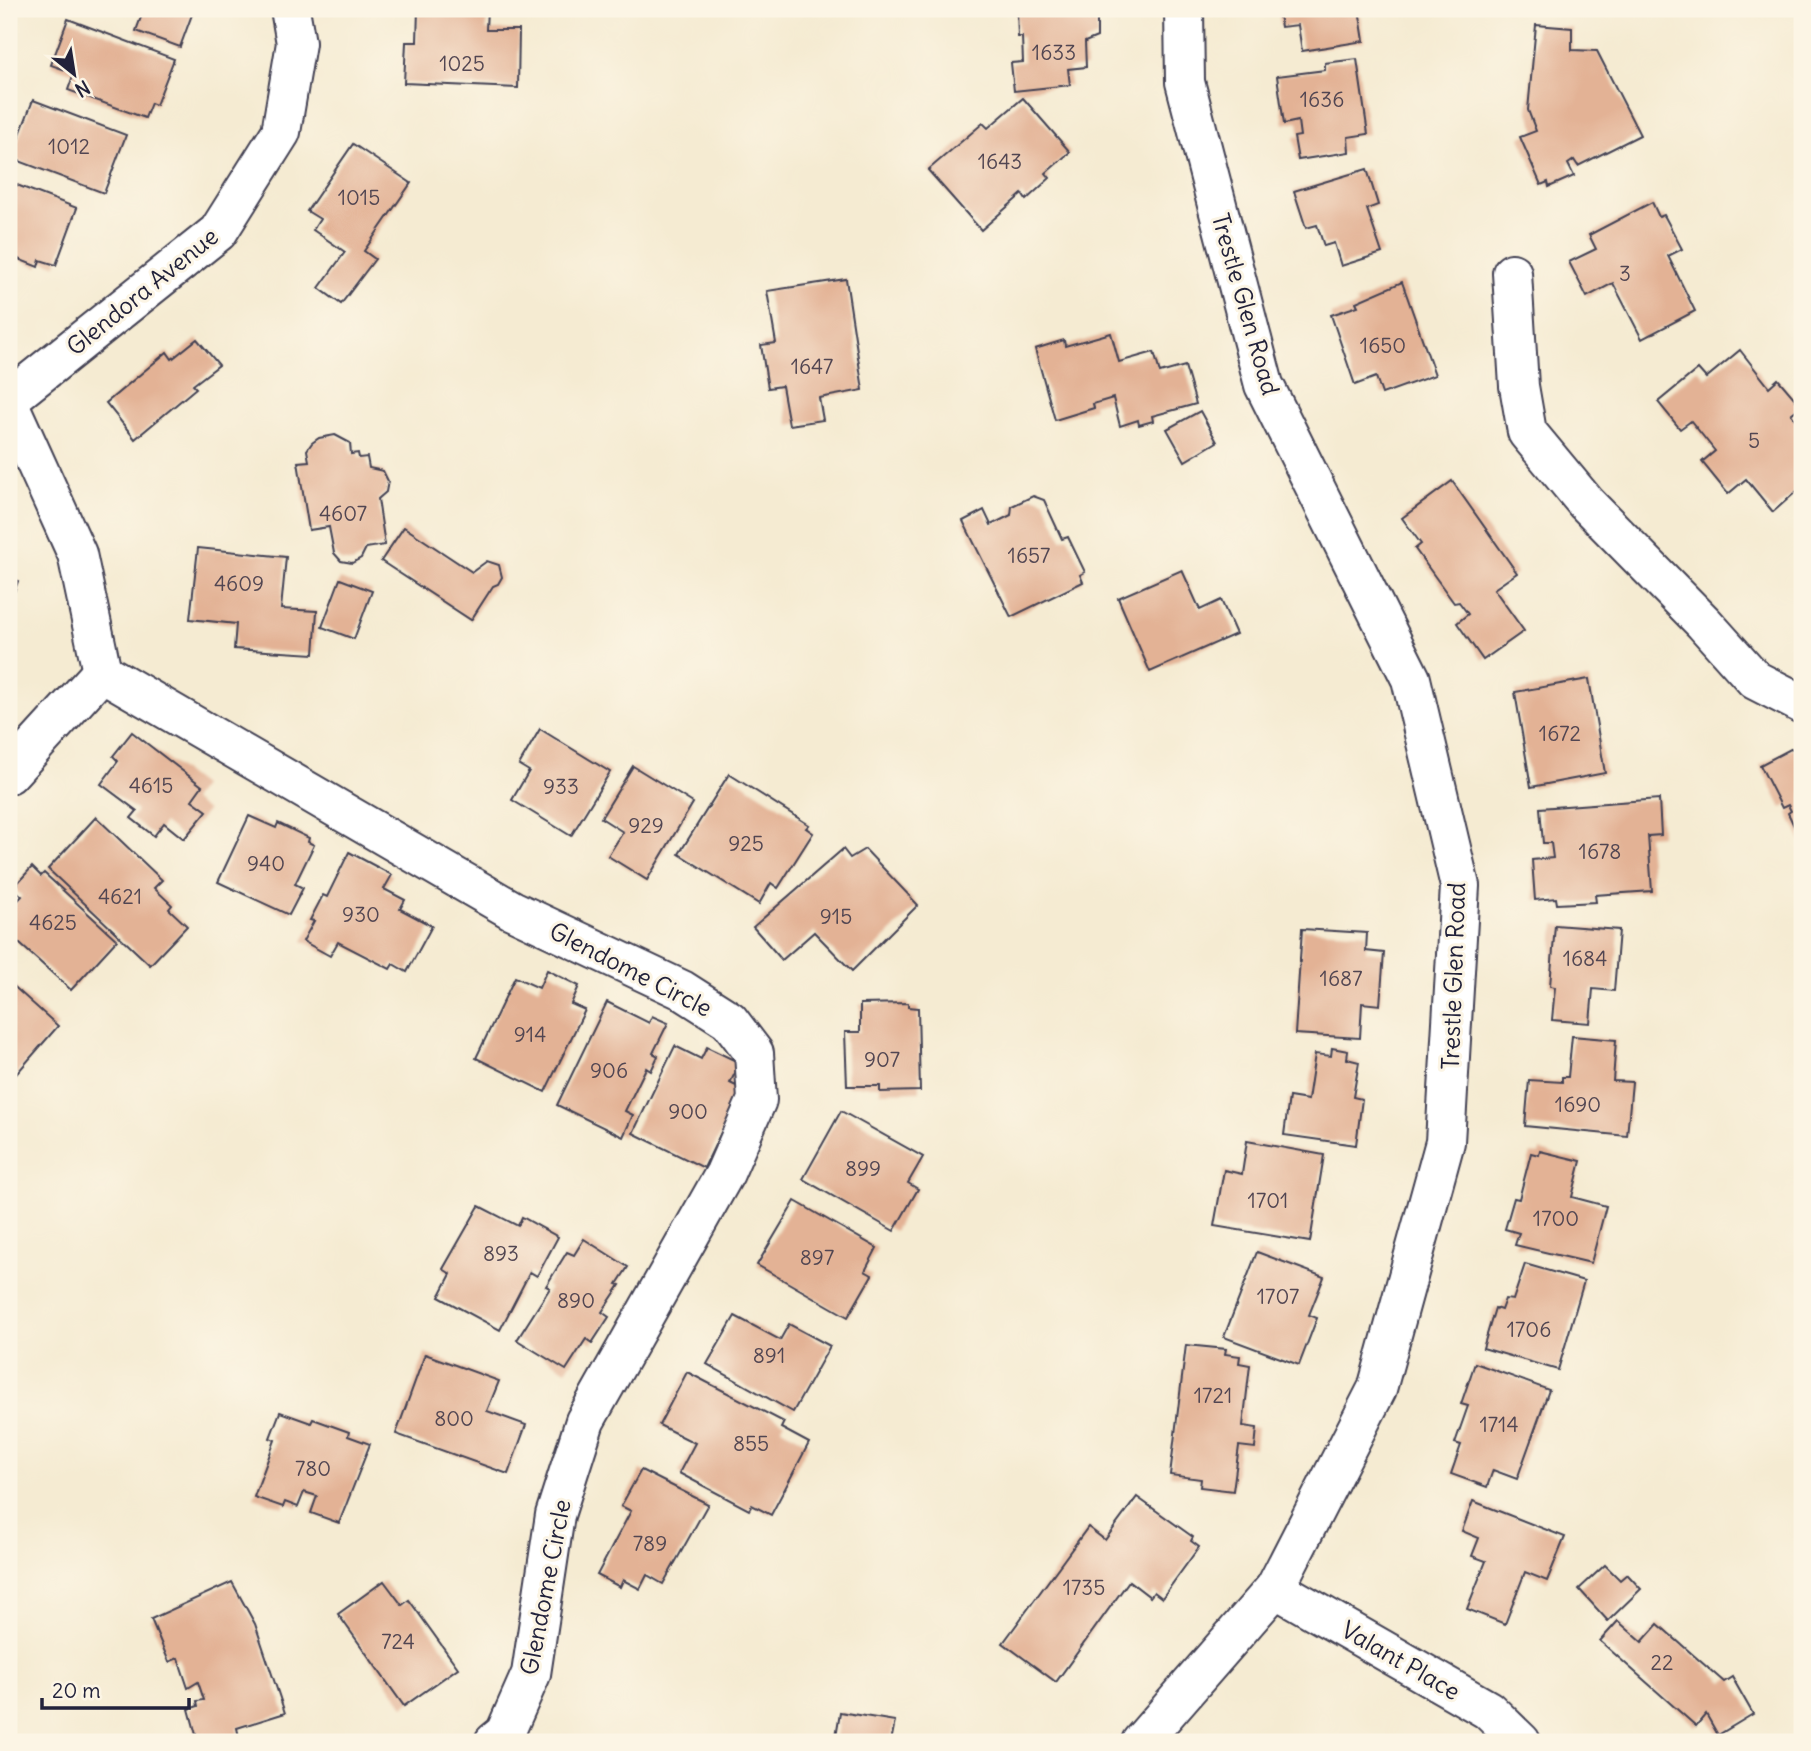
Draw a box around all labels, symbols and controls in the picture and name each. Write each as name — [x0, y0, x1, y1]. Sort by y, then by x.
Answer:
north arrow — [38, 38, 108, 108]
house number: 1633 — [1032, 39, 1076, 66]
house number: 1025 — [439, 50, 485, 77]
text: N — [71, 75, 94, 102]
house number: 1636 — [1300, 86, 1344, 113]
house number: 1012 — [48, 133, 90, 160]
house number: 1643 — [978, 148, 1022, 175]
house number: 1015 — [338, 184, 380, 211]
street label: Trestle Glen Road — [1206, 210, 1286, 398]
street label: Glendora Avenue — [60, 221, 224, 361]
house number: 3 — [1619, 260, 1631, 287]
house number: 1650 — [1360, 332, 1406, 359]
house number: 1647 — [791, 353, 833, 380]
house number: 5 — [1748, 427, 1760, 454]
house number: 4607 — [319, 500, 367, 527]
house number: 1657 — [1008, 542, 1050, 569]
house number: 4609 — [214, 570, 264, 597]
house number: 1672 — [1539, 720, 1581, 747]
house number: 4615 — [129, 772, 173, 799]
house number: 933 — [543, 773, 579, 800]
house number: 929 — [628, 812, 664, 839]
house number: 925 — [728, 830, 764, 857]
house number: 1678 — [1579, 838, 1621, 865]
house number: 940 — [247, 850, 285, 877]
street label: Trestle Glen Road — [1435, 882, 1471, 1070]
house number: 4621 — [98, 883, 142, 910]
house number: 930 — [342, 901, 380, 928]
house number: 915 — [820, 903, 852, 930]
house number: 4625 — [29, 909, 77, 936]
street label: Glendome Circle — [545, 915, 717, 1023]
house number: 1684 — [1563, 945, 1607, 972]
house number: 1687 — [1320, 965, 1362, 992]
house number: 914 — [514, 1021, 546, 1048]
house number: 907 — [864, 1046, 900, 1073]
house number: 906 — [590, 1057, 628, 1084]
house number: 1690 — [1555, 1091, 1601, 1118]
house number: 900 — [668, 1098, 708, 1125]
house number: 899 — [845, 1155, 881, 1182]
house number: 1701 — [1248, 1187, 1288, 1214]
house number: 1700 — [1533, 1205, 1579, 1232]
house number: 893 — [483, 1240, 519, 1267]
house number: 897 — [800, 1244, 834, 1271]
house number: 1707 — [1257, 1283, 1299, 1310]
house number: 890 — [557, 1287, 595, 1314]
house number: 1706 — [1507, 1316, 1551, 1343]
house number: 891 — [753, 1342, 785, 1369]
house number: 1721 — [1194, 1382, 1232, 1409]
house number: 800 — [434, 1405, 474, 1432]
house number: 1714 — [1479, 1411, 1519, 1438]
house number: 855 — [733, 1430, 769, 1457]
house number: 780 — [295, 1455, 331, 1482]
street label: Glendome Circle — [513, 1497, 577, 1677]
house number: 789 — [633, 1530, 667, 1557]
house number: 1735 — [1063, 1574, 1105, 1601]
street label: Valant Place — [1336, 1614, 1466, 1706]
house number: 724 — [381, 1628, 415, 1655]
house number: 22 — [1650, 1649, 1674, 1676]
scale bar — [42, 1667, 189, 1711]
text: 20 m — [52, 1677, 101, 1704]

